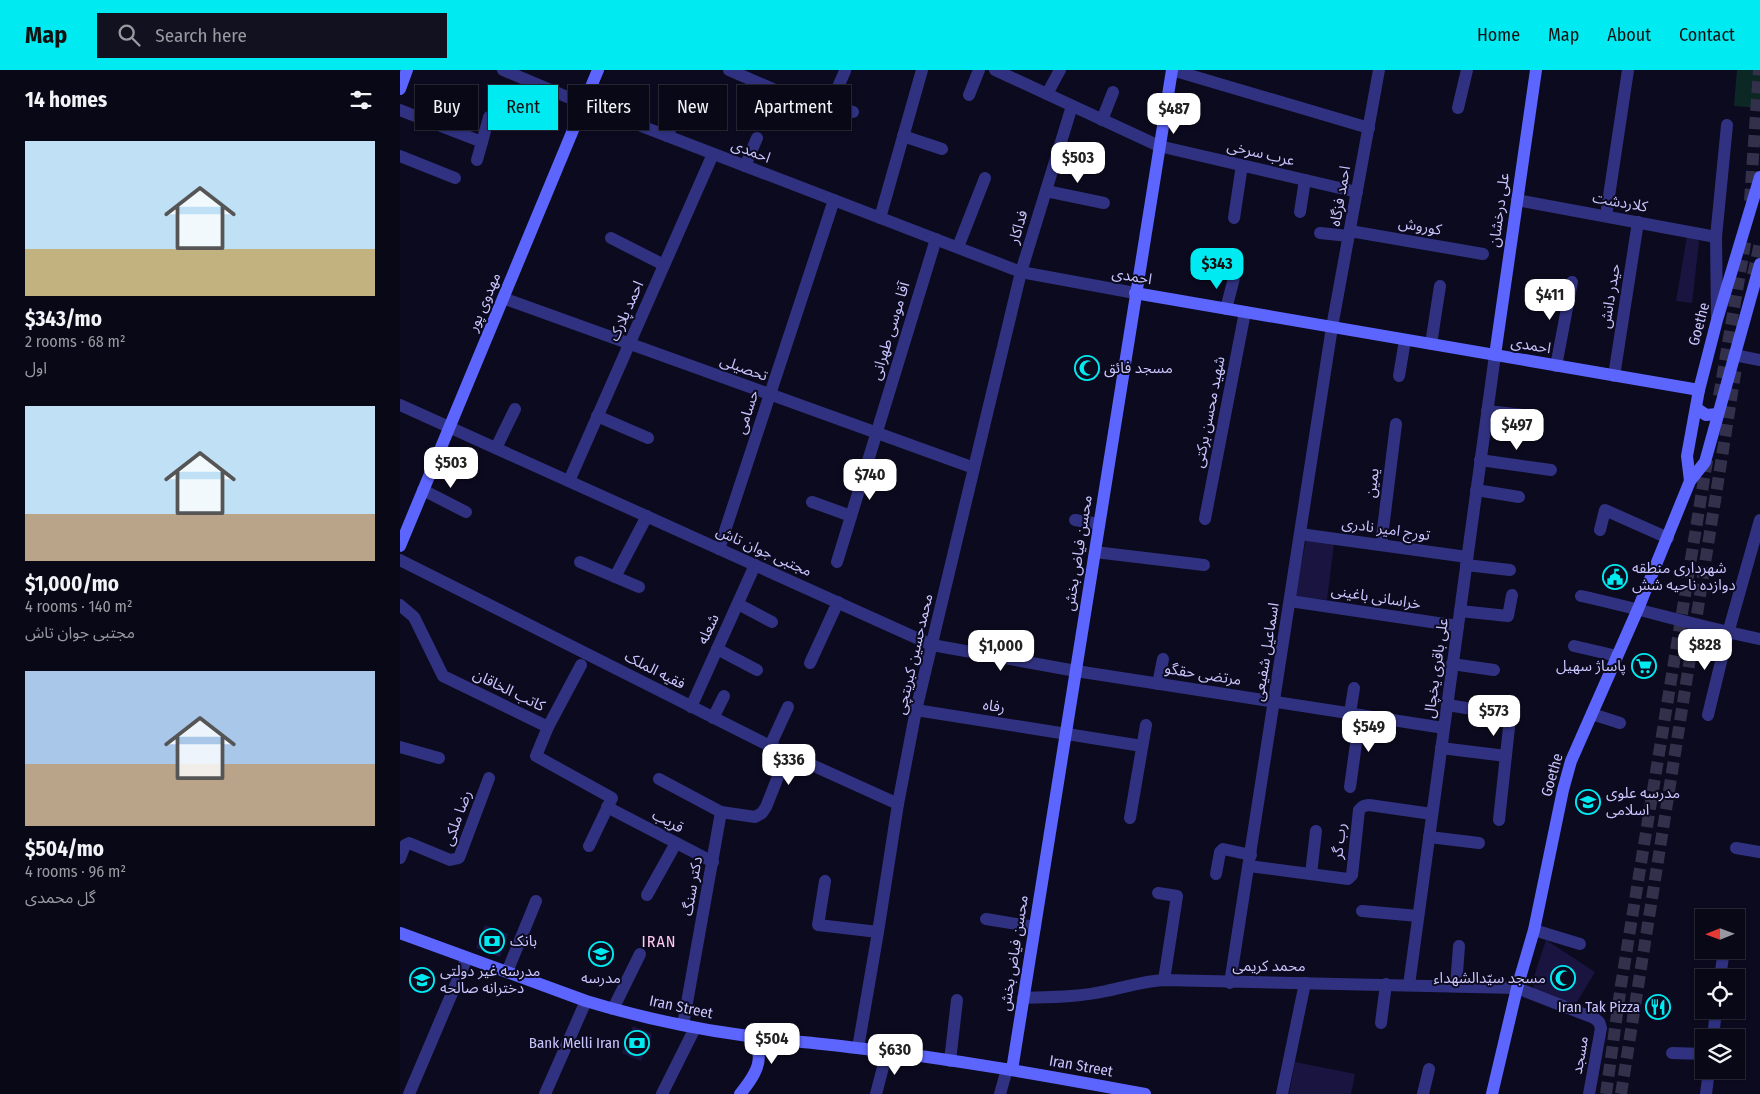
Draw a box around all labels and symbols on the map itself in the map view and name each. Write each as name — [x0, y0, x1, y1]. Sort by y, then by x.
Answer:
pin: $487 — [1144, 92, 1204, 135]
street label: احمدی — [729, 135, 773, 167]
street label: عرب سرخی — [1225, 136, 1297, 170]
pin: $503 — [1048, 142, 1108, 184]
street label: احمد فزگاه — [1326, 164, 1354, 228]
street label: علی درخشان — [1485, 171, 1513, 248]
street label: کلاردشت — [1591, 188, 1650, 216]
street label: فداکار — [1004, 208, 1032, 247]
street label: کوروش — [1397, 213, 1444, 239]
pin: $343 — [1187, 248, 1247, 290]
street label: حیدر دانش — [1596, 262, 1624, 330]
street label: احمدی — [1111, 264, 1153, 288]
street label: مهدوی پور — [463, 270, 505, 335]
street label: احمد پلارک — [605, 278, 648, 344]
pin: $411 — [1520, 278, 1580, 321]
street label: آقا موسی طهرانی — [867, 279, 914, 382]
street label: Goethe — [1685, 300, 1713, 348]
street label: احمدی — [1510, 333, 1552, 357]
street label: تحصیلی — [718, 351, 770, 385]
street label: شهید محسن برکتی — [1189, 354, 1229, 469]
mosque icon: مسجد فائق — [1074, 355, 1100, 381]
place label: مسجد فائق — [1104, 359, 1173, 378]
street label: حسامی — [732, 388, 763, 436]
pin: $497 — [1487, 408, 1547, 451]
pin: $503 — [421, 446, 481, 489]
pin: $740 — [840, 458, 900, 501]
street label: یمین — [1361, 467, 1383, 499]
street label: محسن فیاض بخش — [1060, 494, 1096, 612]
street label: تورج امیر نادری — [1340, 514, 1431, 547]
street label: مجتبی جوان تاش — [713, 522, 815, 580]
place label: شهرداری منطقه دوازده ناحیه شش — [1632, 559, 1736, 594]
public building icon: شهرداری منطقه دوازده ناحیه شش — [1602, 564, 1628, 590]
street label: خراسانی باغینی — [1330, 581, 1422, 613]
street label: محمدحسین کبریتچی — [891, 592, 938, 716]
street label: اسماعیل شفیعی — [1249, 601, 1283, 703]
street label: شعله — [693, 611, 723, 647]
street label: علی باقری یخچال — [1420, 616, 1453, 719]
pin: $828 — [1675, 628, 1735, 671]
pin: $1,000 — [960, 630, 1042, 672]
street label: فقیه الملک — [622, 647, 689, 693]
supermarket icon: پاساژ سهیل — [1631, 653, 1657, 679]
place label: پاساژ سهیل — [1556, 657, 1626, 676]
street label: مرتضی حقگو — [1163, 659, 1243, 689]
street label: کاتب الخاقان — [470, 665, 549, 715]
pin: $573 — [1464, 694, 1524, 737]
street label: رفاه — [982, 695, 1006, 717]
pin: $549 — [1339, 710, 1399, 753]
pin: $336 — [759, 744, 819, 786]
street label: Goethe — [1537, 751, 1567, 799]
place label: مدرسه علوی اسلامی — [1606, 784, 1680, 819]
street label: رضا ملکی — [439, 788, 475, 848]
school or university icon: مدرسه علوی اسلامی — [1575, 789, 1601, 815]
street label: قریب — [649, 805, 687, 837]
street label: رب گر — [1328, 822, 1350, 861]
street label: دکتر سنگ — [678, 855, 706, 917]
street label: محسن فیاض بخش — [996, 894, 1032, 1012]
north arrow — [1695, 909, 1745, 959]
bank icon: بانک — [479, 928, 505, 954]
place label: بانک — [510, 932, 537, 950]
district label: IRAN — [641, 932, 677, 951]
school or university icon: مدرسه — [588, 941, 614, 967]
street label: محمد کریمی — [1232, 957, 1306, 975]
place label: مدرسه غیر دولتی دخترانه صالحه — [440, 962, 541, 997]
mosque icon: مسجد سیّدالشهداء — [1550, 965, 1576, 991]
school or university icon: مدرسه غیر دولتی دخترانه صالحه — [409, 967, 435, 993]
place label: مدرسه — [581, 969, 621, 987]
place label: مسجد سیّدالشهداء — [1433, 969, 1546, 987]
street label: Iran Street — [648, 992, 714, 1023]
restaurant icon: Iran Tak Pizza — [1645, 994, 1671, 1020]
place label: Iran Tak Pizza — [1558, 998, 1640, 1016]
pin: $504 — [742, 1022, 802, 1065]
bank icon: Bank Melli Iran — [624, 1030, 650, 1056]
place label: Bank Melli Iran — [529, 1034, 620, 1052]
pin: $630 — [865, 1034, 925, 1076]
street label: مسجد — [1568, 1035, 1592, 1075]
street label: Iran Street — [1048, 1052, 1114, 1080]

